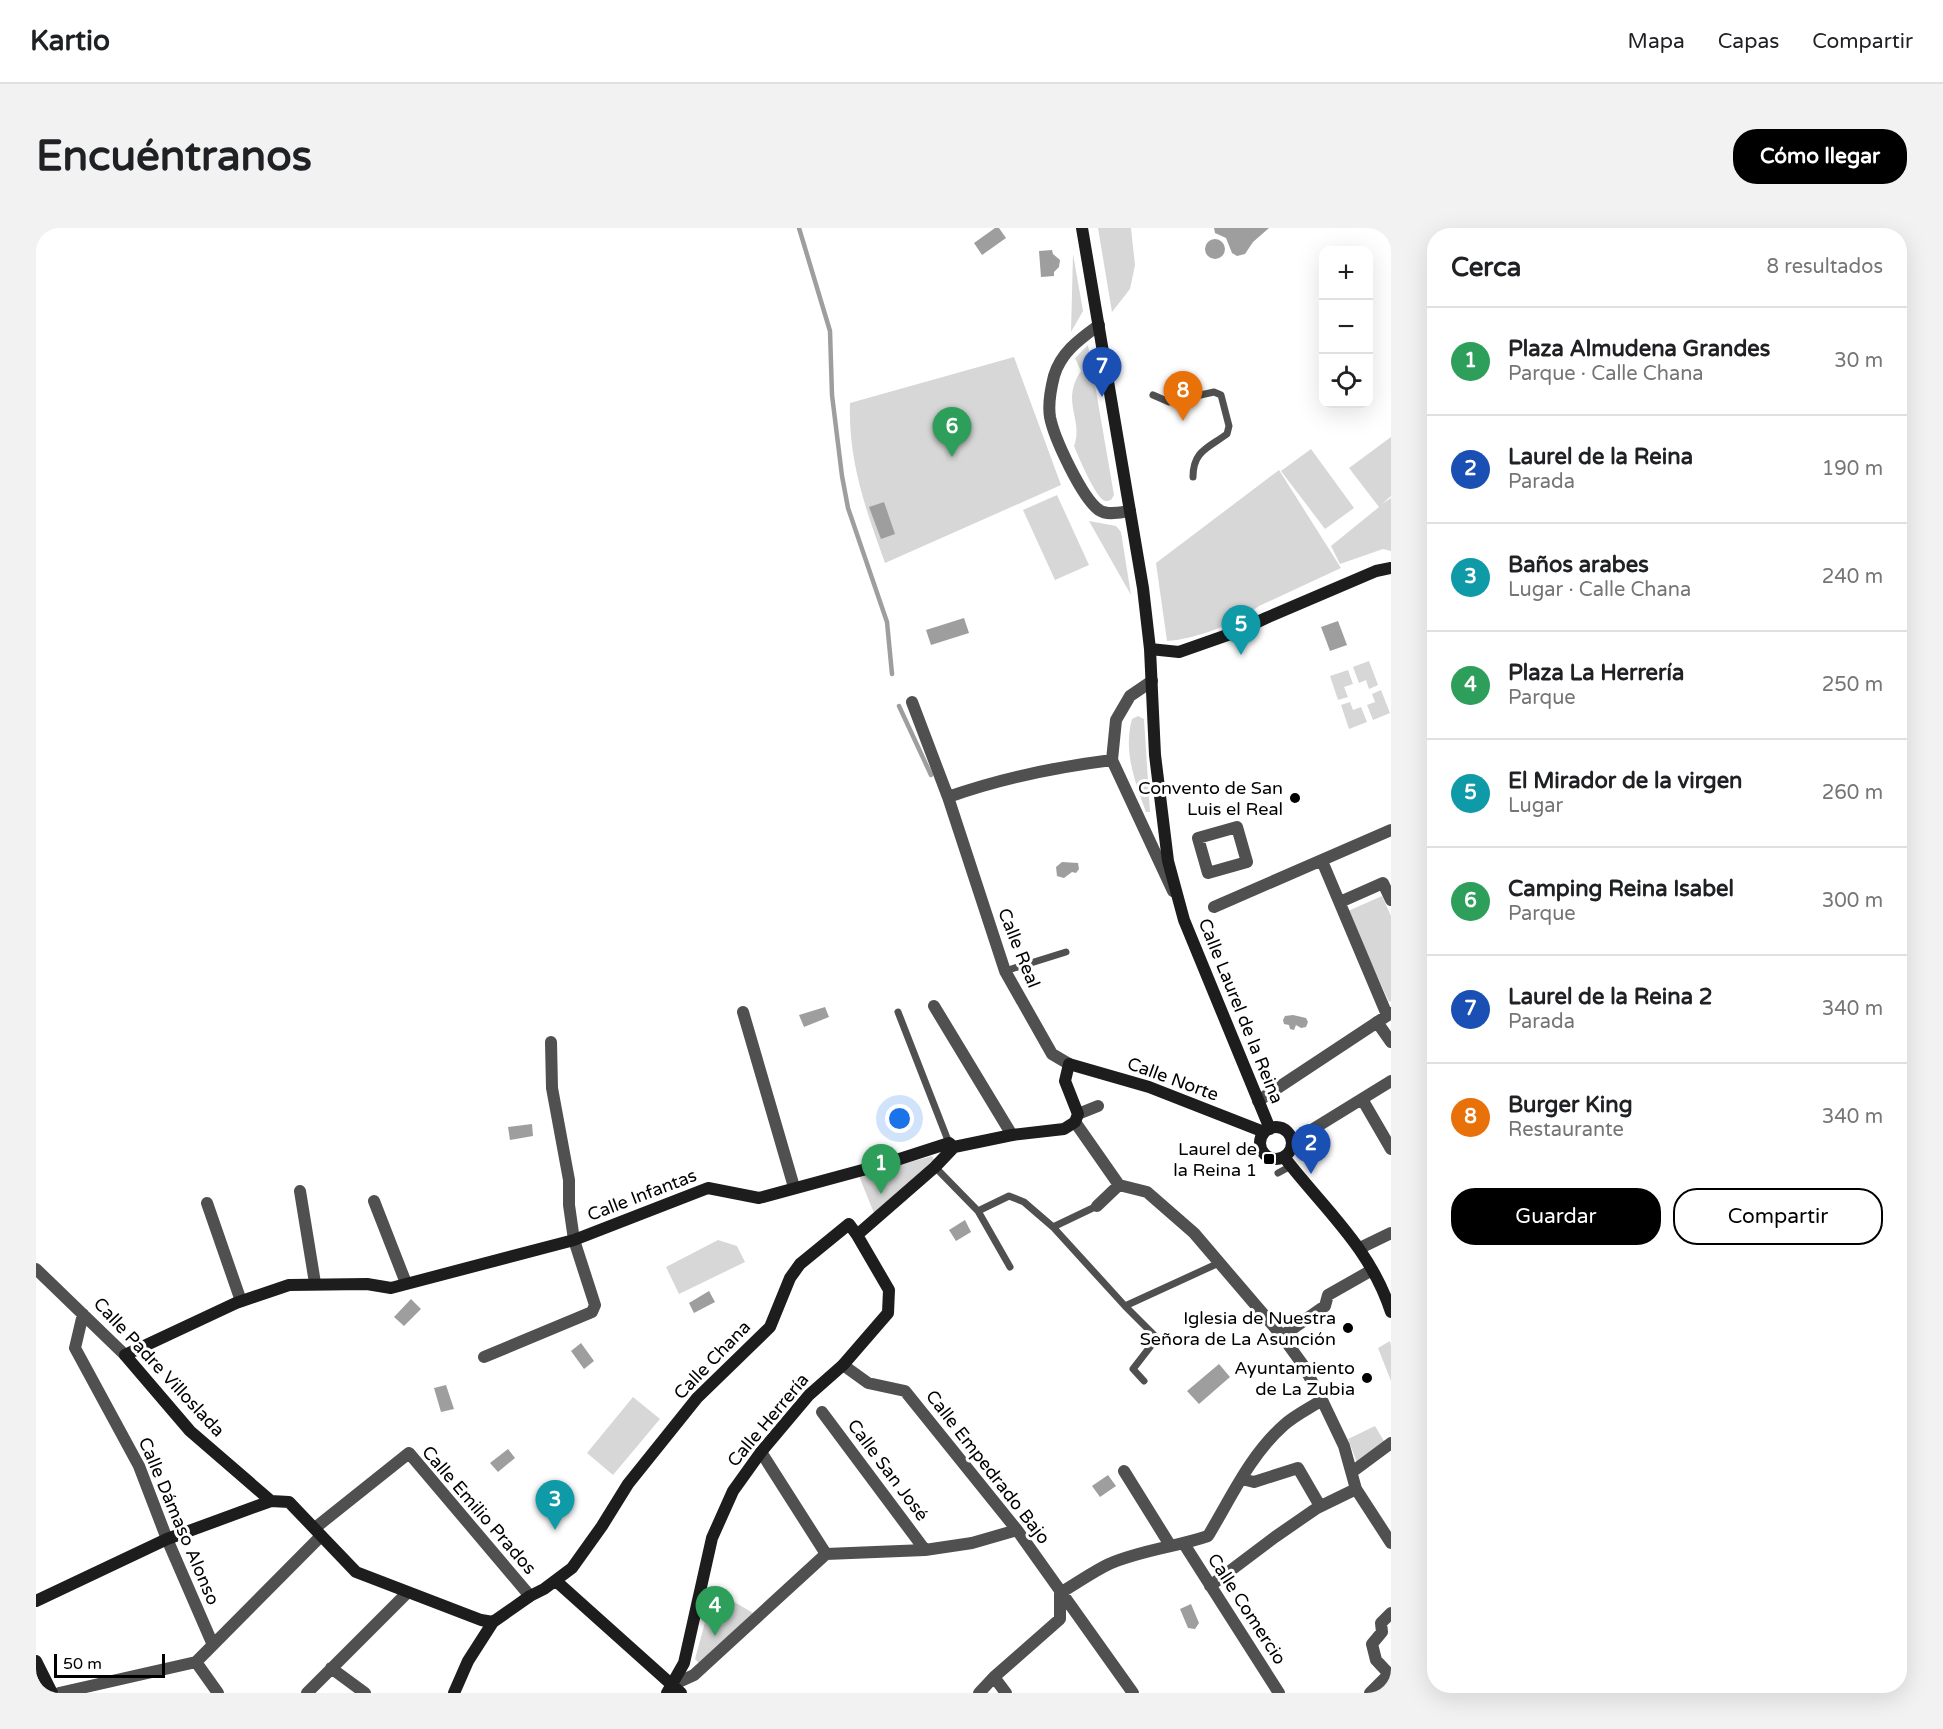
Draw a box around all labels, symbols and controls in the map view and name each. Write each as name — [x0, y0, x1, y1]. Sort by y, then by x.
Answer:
text: Kartio — [30, 24, 110, 58]
text: Mapa — [1628, 29, 1685, 54]
text: Capas — [1718, 29, 1779, 54]
text: Compartir — [1812, 29, 1913, 54]
button: Cómo llegar — [1733, 129, 1907, 184]
text: Encuéntranos — [36, 131, 312, 182]
map controls — [1319, 246, 1373, 408]
button: + — [1319, 246, 1373, 300]
text: Cerca — [1451, 252, 1521, 283]
text: 8 resultados — [1767, 255, 1883, 279]
button: − — [1319, 300, 1373, 354]
text: Plaza Almudena Grandes — [1508, 336, 1770, 362]
pin: 7 — [1082, 348, 1122, 397]
text: 1 — [1464, 349, 1477, 373]
text: 30 m — [1834, 349, 1883, 373]
button: locate — [1319, 354, 1373, 408]
text: Parque · Calle Chana — [1508, 362, 1704, 386]
pin: 8 — [1164, 372, 1202, 421]
pin: 6 — [932, 408, 972, 457]
text: Laurel de la Reina — [1508, 444, 1693, 470]
text: 2 — [1464, 457, 1477, 481]
text: 190 m — [1822, 457, 1883, 481]
text: Parada — [1508, 470, 1575, 494]
text: Baños arabes — [1508, 552, 1649, 578]
text: 3 — [1464, 565, 1477, 589]
text: 240 m — [1822, 565, 1883, 589]
text: Lugar · Calle Chana — [1508, 578, 1691, 602]
pin: 5 — [1222, 606, 1260, 655]
text: Plaza La Herrería — [1508, 660, 1684, 686]
text: 4 — [1464, 673, 1477, 697]
text: 250 m — [1822, 673, 1883, 697]
text: Parque — [1508, 686, 1576, 710]
text: El Mirador de la virgen — [1508, 768, 1743, 794]
place label: Convento de San Luis el Real — [1138, 777, 1283, 820]
text: 5 — [1464, 781, 1477, 805]
text: 260 m — [1822, 781, 1883, 805]
marker: Convento de San Luis el Real — [1288, 791, 1302, 805]
text: Lugar — [1508, 794, 1563, 818]
text: Camping Reina Isabel — [1508, 876, 1734, 902]
text: 6 — [1464, 889, 1477, 913]
text: 300 m — [1822, 889, 1883, 913]
text: Parque — [1508, 902, 1576, 926]
street label: Calle Real — [993, 905, 1045, 991]
street label: Calle Laurel de la Reina — [1194, 915, 1288, 1107]
text: Laurel de la Reina 2 — [1508, 984, 1713, 1010]
text: 7 — [1464, 997, 1477, 1021]
text: 340 m — [1822, 997, 1883, 1021]
text: Parada — [1508, 1010, 1575, 1034]
street label: Calle Norte — [1124, 1052, 1222, 1106]
text: Burger King — [1508, 1092, 1633, 1118]
your location — [885, 1104, 914, 1133]
text: 8 — [1464, 1105, 1477, 1129]
text: 340 m — [1822, 1105, 1883, 1129]
text: Restaurante — [1508, 1118, 1624, 1142]
pin: 2 — [1292, 1124, 1330, 1174]
place label: Laurel de la Reina 1 — [1173, 1138, 1257, 1181]
pin: 1 — [862, 1144, 900, 1194]
marker: Laurel de la Reina 1 — [1262, 1152, 1276, 1166]
street label: Calle Infantas — [584, 1164, 700, 1226]
button: Guardar — [1451, 1188, 1661, 1245]
button: Compartir — [1673, 1188, 1883, 1245]
street label: Calle Padre Villoslada — [89, 1293, 229, 1441]
place label: Iglesia de Nuestra Señora de La Asunción — [1140, 1307, 1336, 1350]
street label: Calle Chana — [669, 1316, 755, 1404]
marker: Iglesia de Nuestra Señora de La Asunción — [1341, 1321, 1355, 1335]
place label: Ayuntamiento de La Zubia — [1234, 1357, 1355, 1400]
street label: Calle Herrería — [723, 1369, 813, 1471]
marker: Ayuntamiento de La Zubia — [1360, 1371, 1374, 1385]
street label: Calle Empedrado Bajo — [921, 1386, 1055, 1548]
street label: Calle San José — [843, 1415, 933, 1525]
street label: Calle Dámaso Alonso — [134, 1434, 224, 1608]
street label: Calle Emilio Prados — [417, 1441, 541, 1579]
pin: 3 — [536, 1480, 574, 1530]
street label: Calle Comercio — [1203, 1549, 1291, 1669]
pin: 4 — [696, 1586, 734, 1636]
scale bar — [54, 1651, 165, 1678]
text: 50 m — [63, 1654, 102, 1674]

